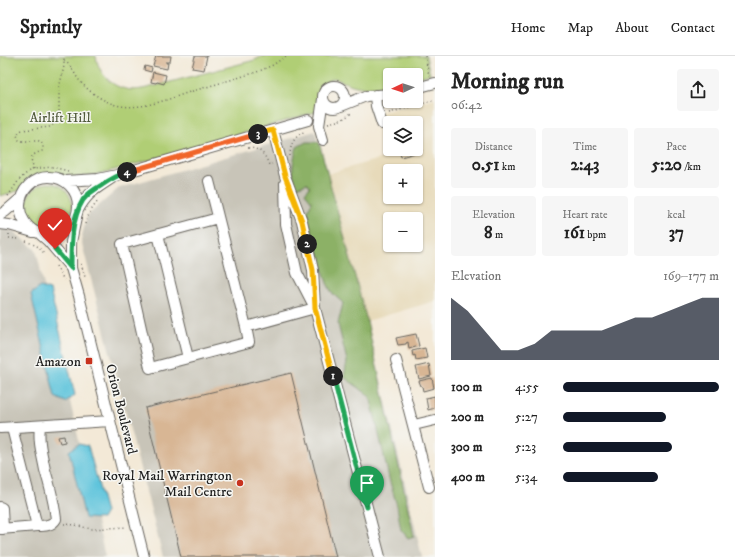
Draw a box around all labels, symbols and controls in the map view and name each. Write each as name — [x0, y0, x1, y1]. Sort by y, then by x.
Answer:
text: Sprintly — [20, 16, 82, 39]
text: Home — [511, 19, 545, 37]
text: Map — [567, 19, 593, 37]
text: About — [615, 19, 649, 37]
text: Contact — [671, 19, 715, 37]
north arrow — [383, 68, 423, 108]
map controls — [383, 68, 423, 252]
text: Morning run — [451, 68, 564, 95]
button: share — [677, 69, 719, 111]
text: 06:42 — [451, 97, 482, 113]
park label: Airlift Hill — [29, 109, 91, 127]
button: layers — [383, 116, 423, 156]
pin: 3 — [248, 124, 268, 144]
text: 3 — [256, 127, 260, 141]
text: Distance — [475, 140, 513, 154]
text: Time — [573, 140, 597, 154]
text: Pace — [666, 140, 687, 154]
text: 0.51 — [472, 154, 499, 176]
text: 2:43 — [571, 154, 599, 176]
text: 5:20 — [652, 154, 682, 176]
text: km — [499, 160, 516, 174]
text: /km — [682, 160, 701, 174]
pin: 4 — [117, 162, 137, 182]
button: + — [383, 164, 423, 204]
text: 4 — [124, 165, 130, 179]
pin — [38, 208, 72, 249]
text: Elevation — [472, 208, 515, 222]
text: Heart rate — [562, 208, 608, 222]
text: kcal — [667, 208, 685, 222]
button: − — [383, 212, 423, 252]
icon: check — [44, 214, 66, 236]
text: 8 — [484, 222, 493, 244]
text: 161 — [564, 222, 585, 244]
text: 37 — [669, 222, 684, 244]
text: m — [493, 228, 503, 242]
text: bpm — [585, 228, 606, 242]
pin: 2 — [297, 234, 317, 254]
text: 2 — [304, 237, 310, 251]
text: Elevation — [451, 268, 501, 284]
text: 169–177 m — [663, 268, 719, 284]
place label: Amazon — [35, 353, 82, 371]
marker: Amazon — [84, 356, 94, 366]
street label: Orion Boulevard — [101, 362, 141, 456]
pin: 1 — [323, 366, 343, 386]
text: 1 — [331, 369, 335, 383]
text: 100 m — [451, 379, 482, 395]
text: 4:55 — [515, 379, 539, 395]
text: 200 m — [451, 409, 484, 425]
text: 5:27 — [515, 409, 538, 425]
text: 300 m — [451, 439, 482, 455]
text: 5:23 — [515, 439, 536, 455]
pin — [350, 466, 384, 507]
place label: Royal Mail Warrington Mail Centre — [102, 467, 233, 501]
text: 400 m — [451, 469, 485, 485]
text: 5:34 — [515, 469, 537, 485]
icon: arrive — [356, 472, 378, 494]
marker: Royal Mail Warrington Mail Centre — [235, 478, 245, 488]

